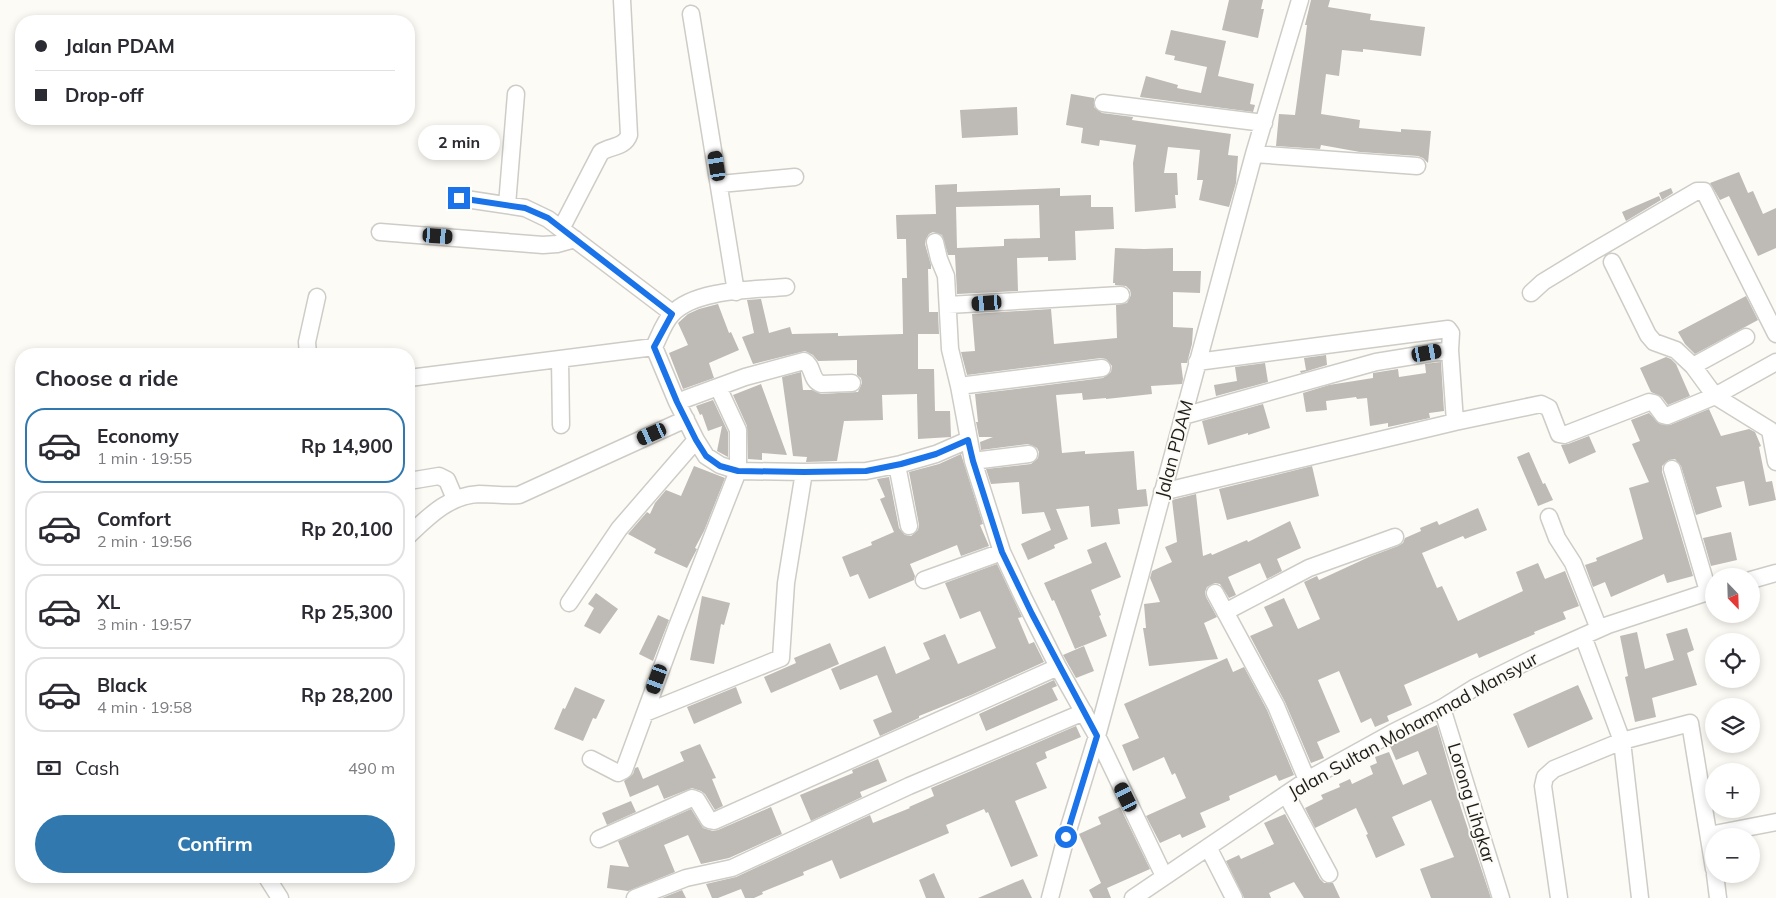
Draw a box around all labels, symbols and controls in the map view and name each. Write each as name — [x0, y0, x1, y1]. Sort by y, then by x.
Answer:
text: Jalan PDAM — [65, 34, 175, 58]
text: Drop-off — [65, 83, 143, 107]
callout: 2 min — [418, 126, 500, 160]
text: 2 min — [438, 132, 480, 152]
car — [707, 150, 726, 182]
route end — [448, 187, 470, 209]
car — [422, 227, 453, 245]
car — [971, 294, 1002, 312]
car — [1410, 343, 1443, 363]
text: Choose a ride — [35, 364, 178, 392]
street label: Jalan PDAM — [1150, 397, 1198, 501]
car — [635, 421, 668, 447]
icon: car — [37, 423, 82, 468]
text: Economy — [97, 424, 179, 448]
text: Rp 14,900 — [301, 434, 393, 458]
text: 1 min · 19:55 — [97, 448, 192, 468]
icon: car — [37, 506, 82, 551]
text: Comfort — [97, 507, 171, 531]
text: Rp 20,100 — [301, 517, 393, 541]
text: 2 min · 19:56 — [97, 531, 192, 551]
north arrow — [1705, 568, 1760, 622]
map controls — [1705, 568, 1760, 883]
icon: car — [37, 589, 82, 634]
text: XL — [97, 590, 120, 614]
text: Rp 25,300 — [301, 600, 393, 624]
text: 3 min · 19:57 — [97, 614, 192, 634]
button: locate — [1705, 633, 1760, 688]
street label: Jalan Sultan Mohammad Mansyur — [1284, 646, 1542, 803]
car — [644, 662, 669, 696]
icon: car — [37, 672, 82, 717]
text: Black — [97, 673, 147, 697]
text: Rp 28,200 — [301, 683, 393, 707]
text: 4 min · 19:58 — [97, 697, 192, 717]
button: layers — [1705, 698, 1760, 753]
street label: Lorong Lihgkar — [1443, 740, 1501, 866]
icon: cash — [35, 754, 63, 782]
text: Cash — [75, 756, 120, 780]
text: 490 m — [348, 758, 395, 778]
button: + — [1705, 763, 1760, 818]
car — [1112, 780, 1139, 814]
button: Confirm — [35, 815, 395, 873]
route start — [1055, 826, 1077, 848]
button: − — [1705, 828, 1760, 883]

